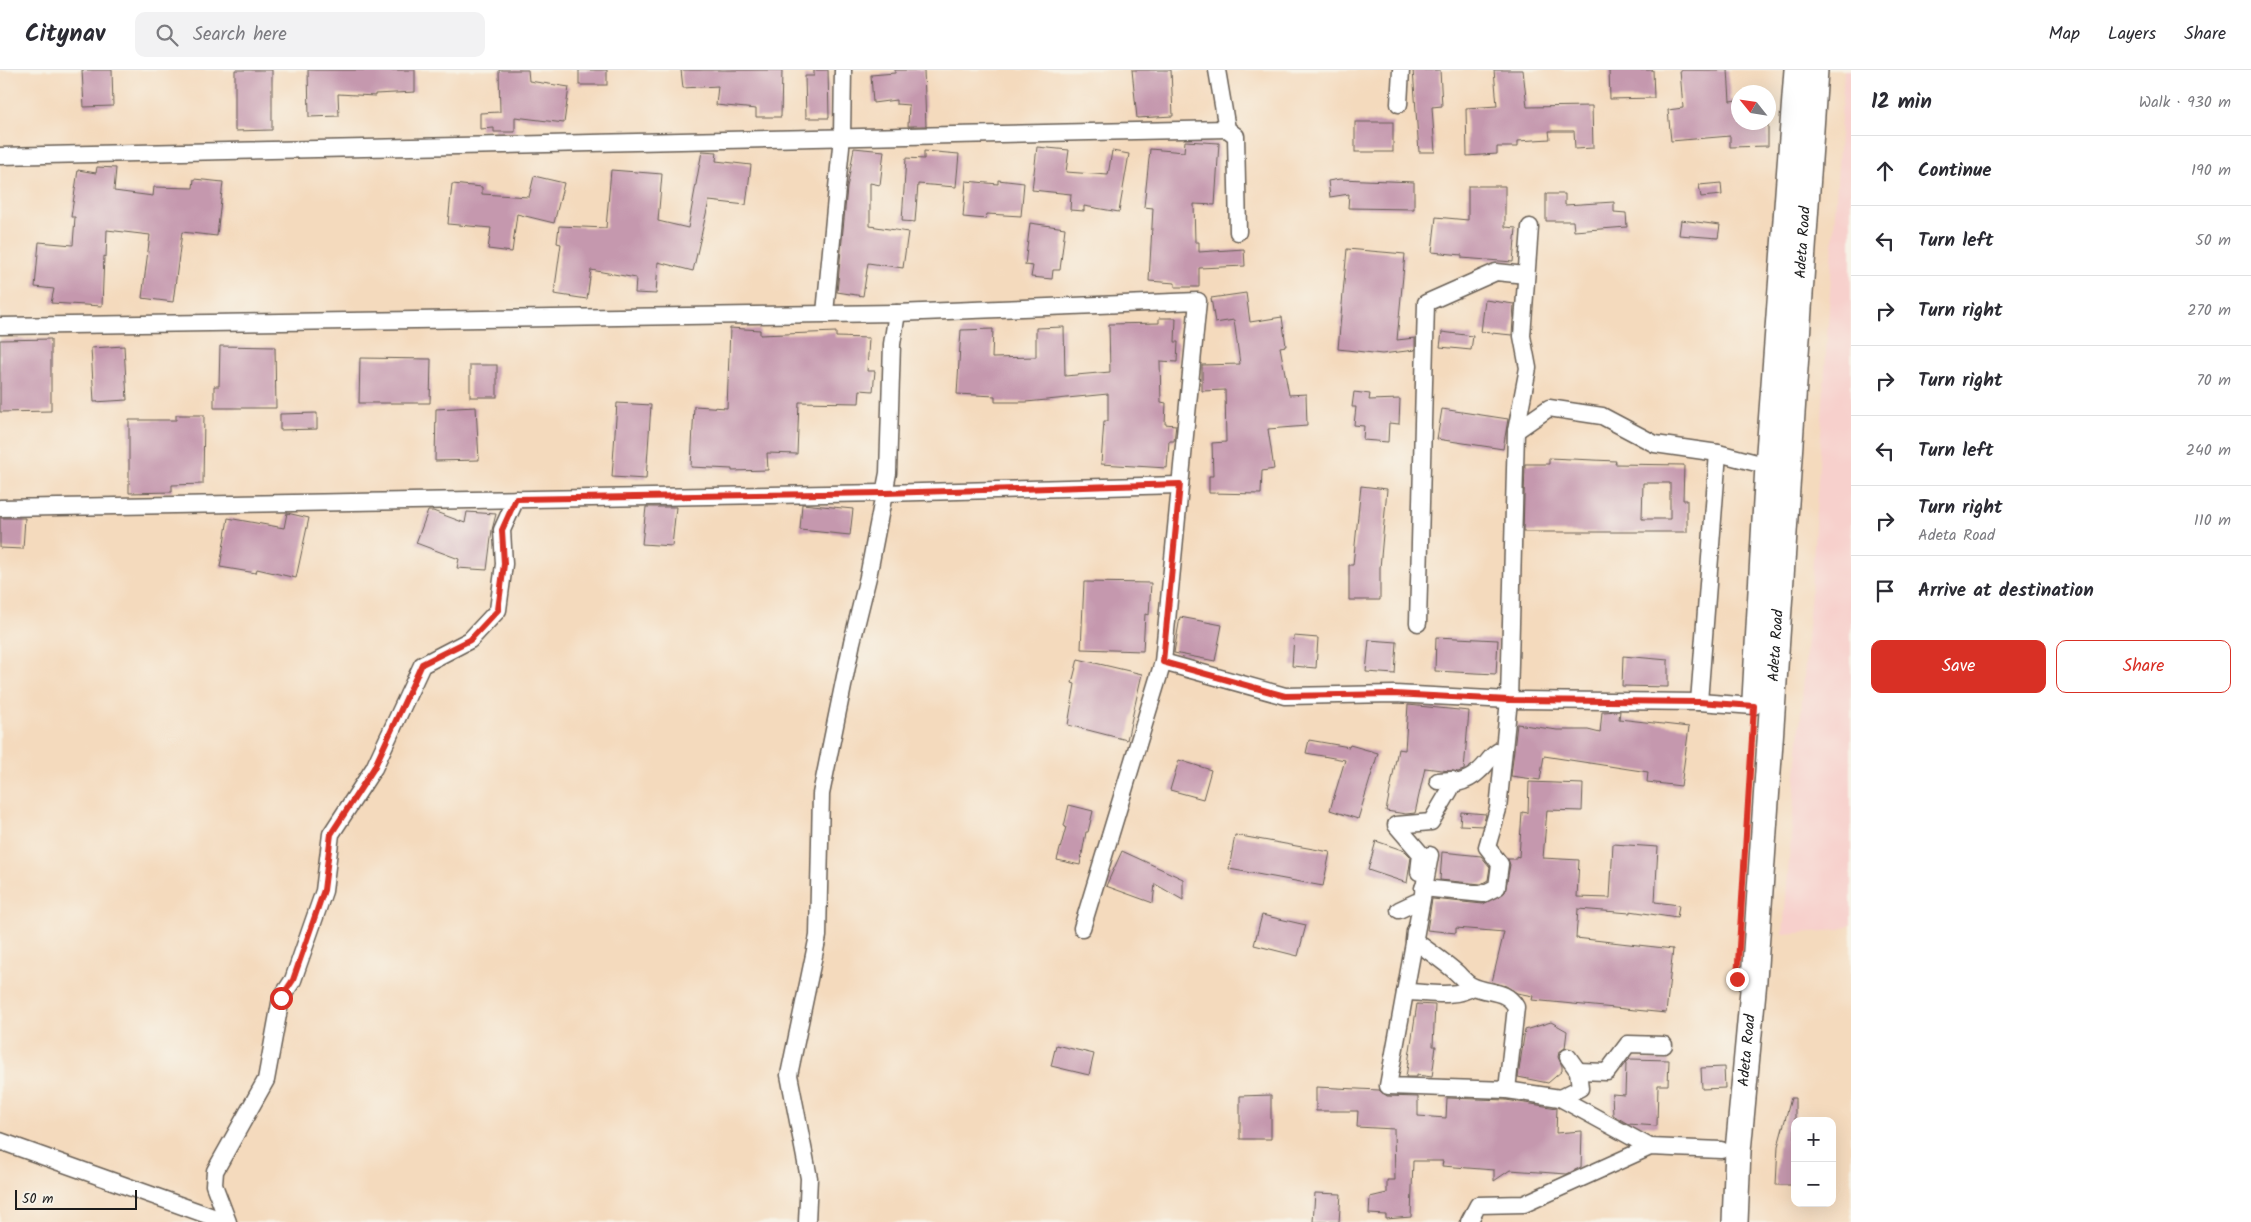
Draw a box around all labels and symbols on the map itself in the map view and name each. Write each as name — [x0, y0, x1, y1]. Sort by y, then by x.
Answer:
north arrow — [1731, 85, 1776, 130]
street label: Adeta Road — [1789, 205, 1818, 279]
street label: Adeta Road — [1762, 608, 1791, 682]
route end — [1726, 968, 1749, 991]
route start — [270, 987, 293, 1010]
street label: Adeta Road — [1732, 1013, 1763, 1088]
scale bar — [15, 1187, 138, 1210]

